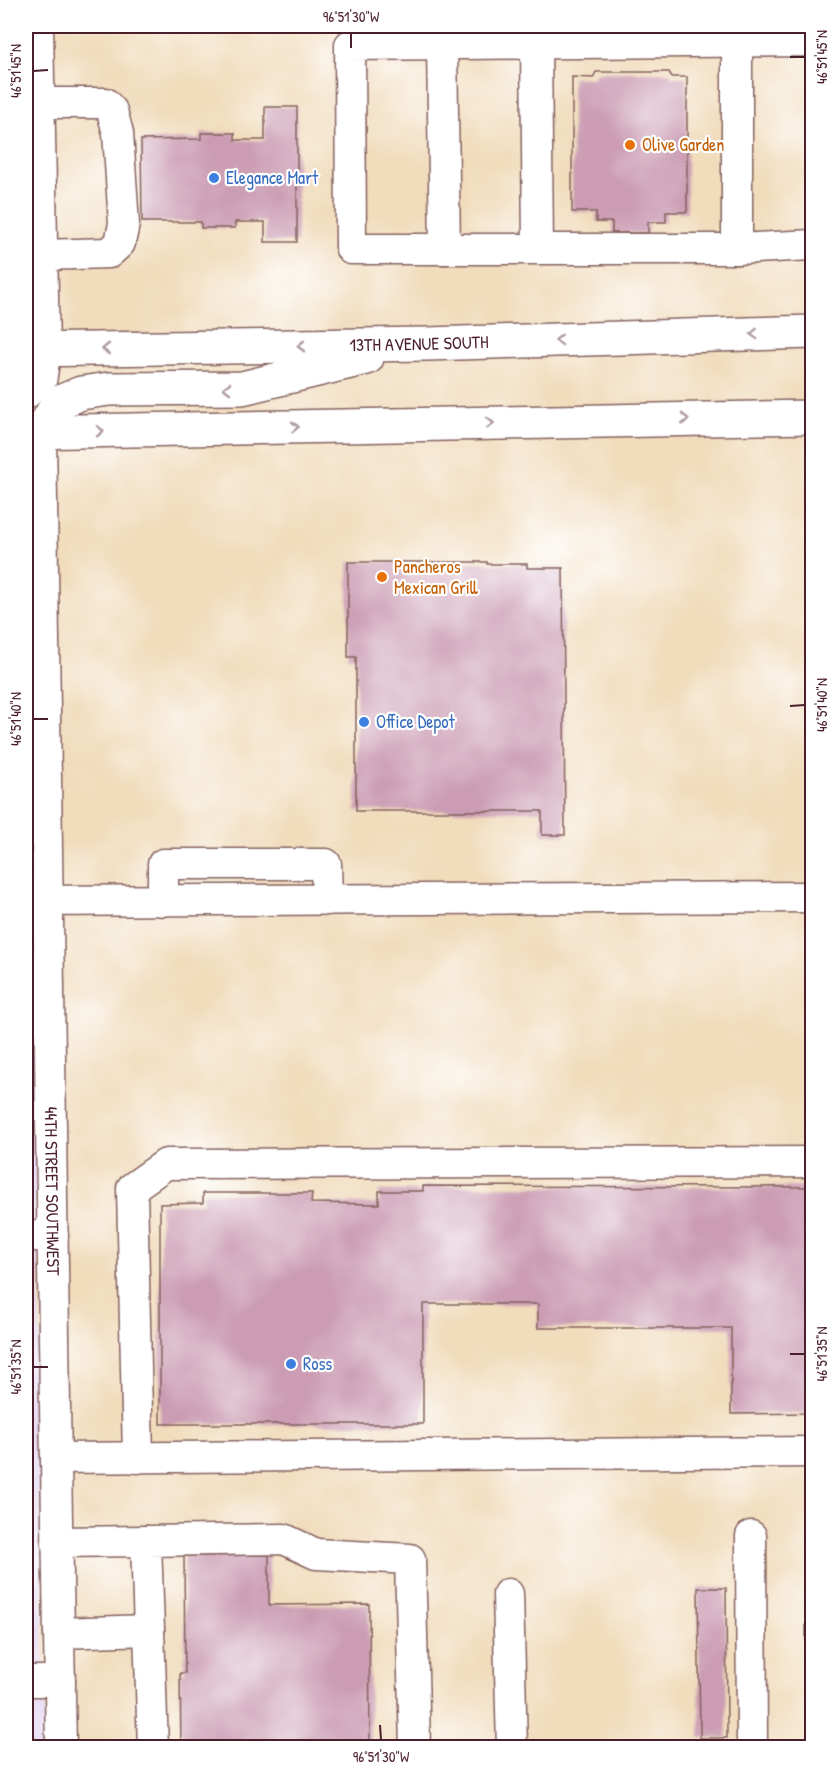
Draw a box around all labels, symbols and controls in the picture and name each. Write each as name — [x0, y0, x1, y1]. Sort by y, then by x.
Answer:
text: 96°51'30"W — [323, 6, 380, 27]
text: 46°51'45"N — [811, 30, 832, 84]
text: 46°51'45"N — [5, 44, 26, 98]
place label: Olive Garden — [642, 132, 724, 157]
marker: Olive Garden — [623, 138, 637, 152]
place label: Elegance Mart — [226, 165, 319, 190]
marker: Elegance Mart — [207, 171, 221, 185]
one-way arrow — [750, 328, 759, 341]
street label: 13TH AVENUE SOUTH — [349, 329, 489, 357]
one-way arrow — [555, 334, 564, 346]
one-way arrow — [297, 340, 306, 352]
one-way arrow — [102, 343, 111, 355]
one-way arrow — [222, 382, 231, 394]
one-way arrow — [680, 413, 689, 426]
one-way arrow — [485, 417, 494, 429]
one-way arrow — [290, 421, 299, 433]
one-way arrow — [95, 425, 104, 437]
place label: Pancheros Mexican Grill — [394, 554, 478, 600]
marker: Pancheros Mexican Grill — [375, 570, 389, 584]
text: 46°51'40"N — [811, 678, 832, 732]
text: 46°51'40"N — [5, 692, 26, 746]
place label: Office Depot — [376, 709, 455, 734]
marker: Office Depot — [357, 715, 371, 729]
street label: 44TH STREET SOUTHWEST — [39, 1106, 66, 1276]
text: 46°51'35"N — [811, 1327, 832, 1381]
text: 46°51'35"N — [5, 1340, 26, 1394]
place label: Ross — [303, 1351, 332, 1376]
marker: Ross — [284, 1357, 298, 1371]
text: 96°51'30"W — [353, 1746, 410, 1767]

